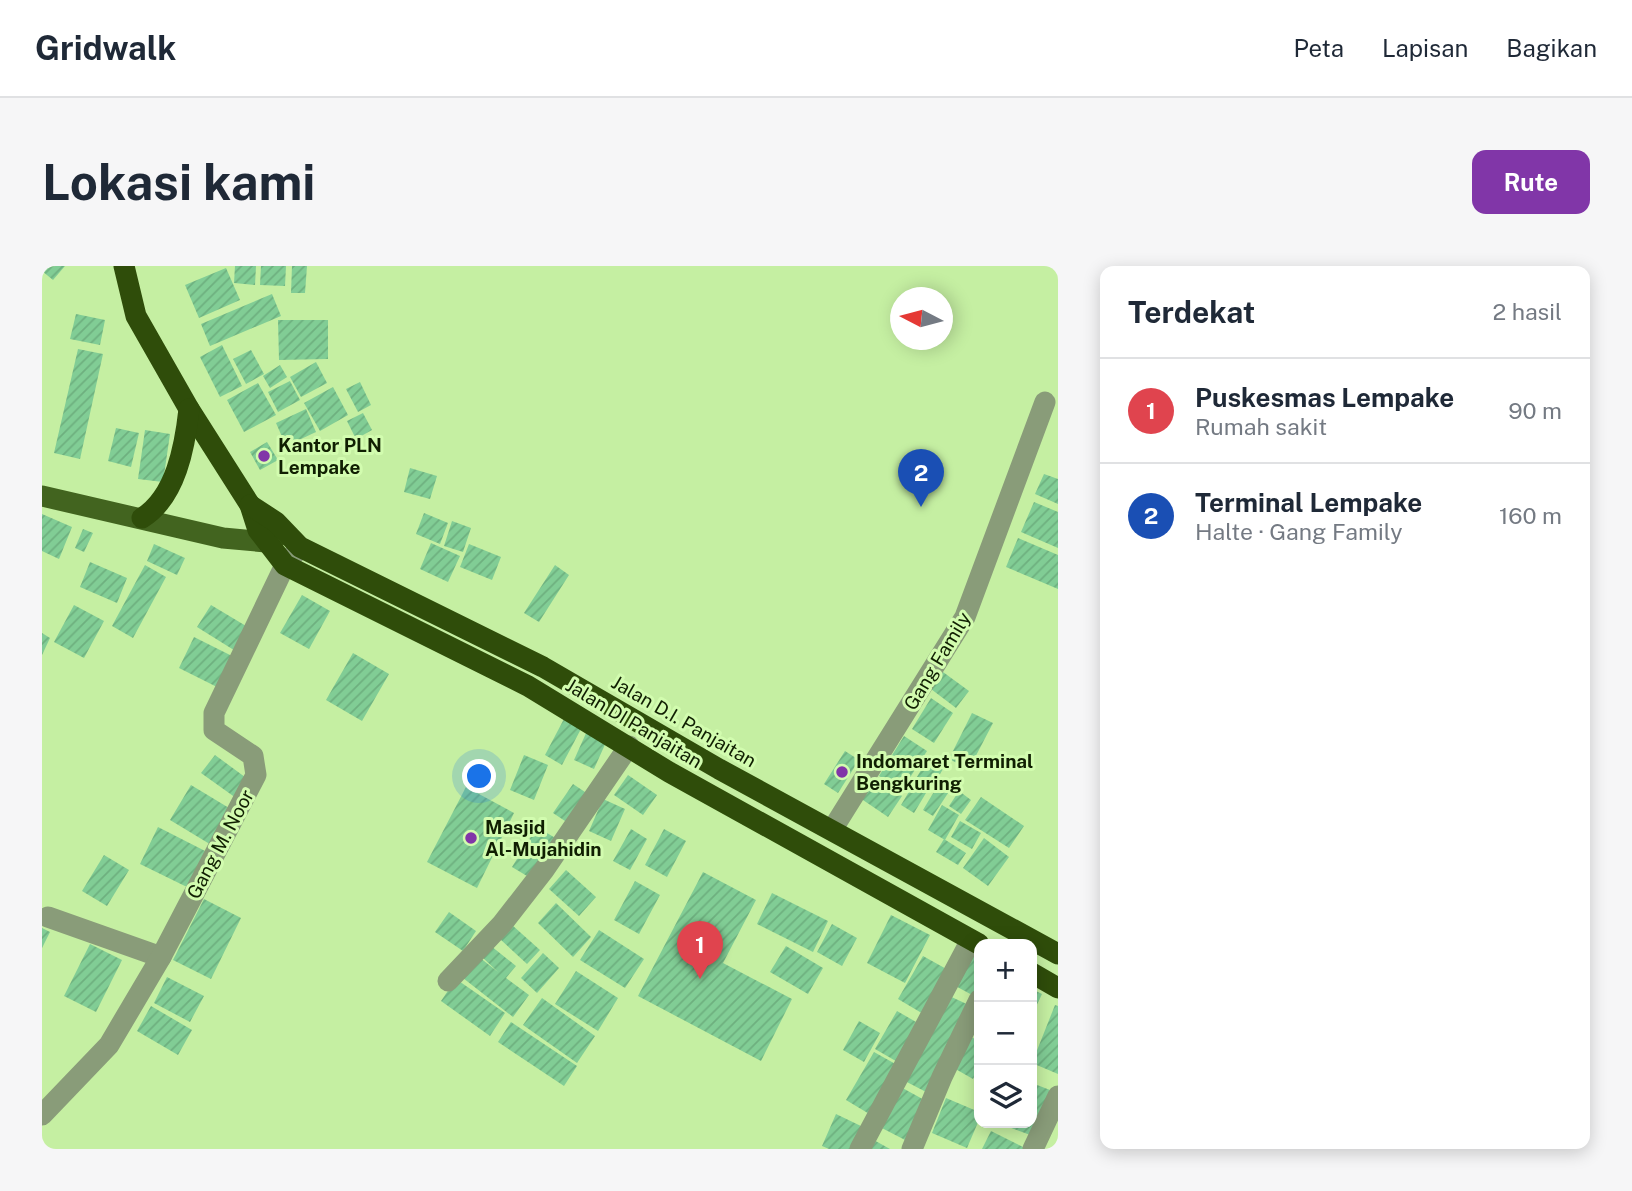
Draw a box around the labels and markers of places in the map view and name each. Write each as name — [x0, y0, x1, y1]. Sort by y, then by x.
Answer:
place label: Kantor PLN Lempake — [278, 434, 382, 478]
marker: Kantor PLN Lempake — [256, 448, 272, 464]
pin: 2 — [898, 449, 944, 507]
place label: Indomaret Terminal Bengkuring — [856, 750, 1033, 794]
marker: Indomaret Terminal Bengkuring — [834, 764, 850, 780]
place label: Masjid Al-Mujahidin — [485, 816, 602, 860]
marker: Masjid Al-Mujahidin — [463, 830, 479, 846]
pin: 1 — [677, 921, 723, 979]

